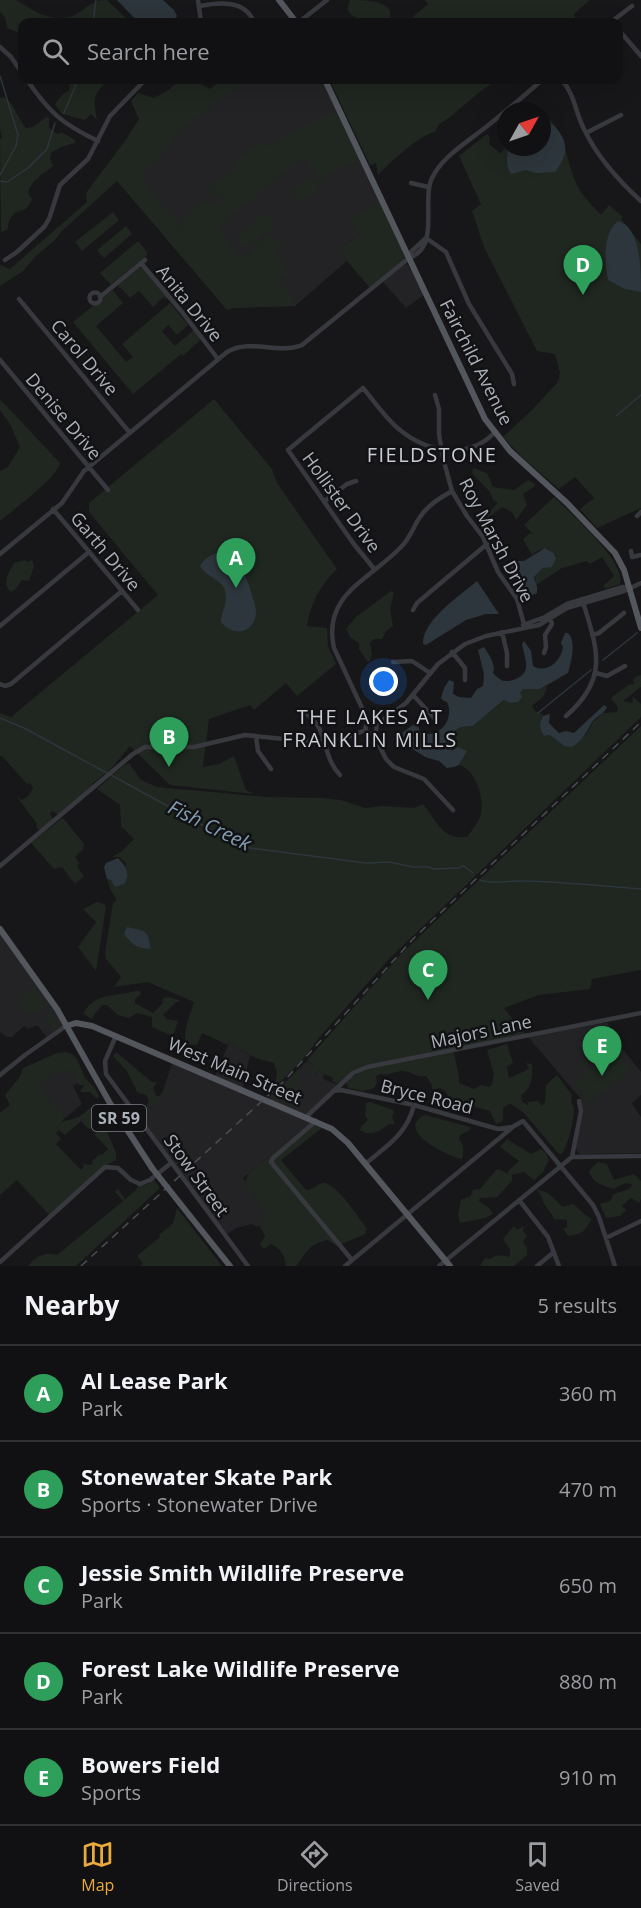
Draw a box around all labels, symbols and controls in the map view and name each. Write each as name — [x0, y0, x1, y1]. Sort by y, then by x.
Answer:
search box — [18, 18, 623, 84]
icon: search — [39, 35, 72, 68]
text: Search here — [87, 36, 210, 66]
north arrow — [497, 102, 551, 156]
pin: D — [564, 246, 602, 295]
street label: Anita Drive — [152, 260, 228, 346]
street label: Fairchild Avenue — [435, 295, 519, 429]
street label: Carol Drive — [46, 314, 124, 400]
street label: Denise Drive — [21, 368, 107, 464]
district label: FIELDSTONE — [367, 441, 497, 468]
street label: Hollister Drive — [297, 447, 387, 557]
street label: Roy Marsh Drive — [454, 474, 540, 606]
street label: Garth Drive — [66, 506, 146, 596]
pin: A — [216, 538, 256, 588]
your location — [369, 667, 398, 696]
district label: THE LAKES AT FRANKLIN MILLS — [282, 703, 458, 753]
pin: B — [150, 718, 188, 767]
water label: Fish Creek — [164, 793, 257, 857]
pin: C — [408, 950, 448, 1000]
street label: Majors Lane — [428, 1009, 534, 1053]
pin: E — [582, 1026, 622, 1076]
street label: West Main Street — [164, 1031, 306, 1109]
street label: Bryce Road — [378, 1073, 476, 1119]
road number: SR 59 — [92, 1105, 146, 1131]
street label: Stow Street — [159, 1129, 235, 1221]
text: Nearby — [24, 1287, 119, 1323]
text: 5 results — [537, 1292, 617, 1319]
text: Al Lease Park — [81, 1365, 228, 1395]
text: A — [37, 1380, 50, 1407]
text: 360 m — [559, 1380, 617, 1407]
text: Park — [81, 1395, 123, 1422]
text: Stonewater Skate Park — [81, 1461, 332, 1491]
text: B — [37, 1476, 50, 1503]
text: 470 m — [559, 1476, 617, 1503]
text: Sports · Stonewater Drive — [81, 1491, 318, 1518]
text: Jessie Smith Wildlife Preserve — [81, 1557, 404, 1587]
text: C — [37, 1572, 50, 1599]
text: 650 m — [559, 1572, 617, 1599]
text: Park — [81, 1587, 123, 1614]
text: Forest Lake Wildlife Preserve — [81, 1653, 399, 1683]
text: D — [36, 1668, 51, 1695]
text: 880 m — [559, 1668, 617, 1695]
text: Park — [81, 1683, 123, 1710]
text: Bowers Field — [81, 1749, 220, 1779]
text: E — [38, 1764, 49, 1791]
text: 910 m — [559, 1764, 617, 1791]
text: Sports — [81, 1779, 141, 1806]
tab: Map — [81, 1838, 114, 1896]
tab: Directions — [277, 1838, 353, 1896]
tab: Saved — [515, 1838, 560, 1896]

